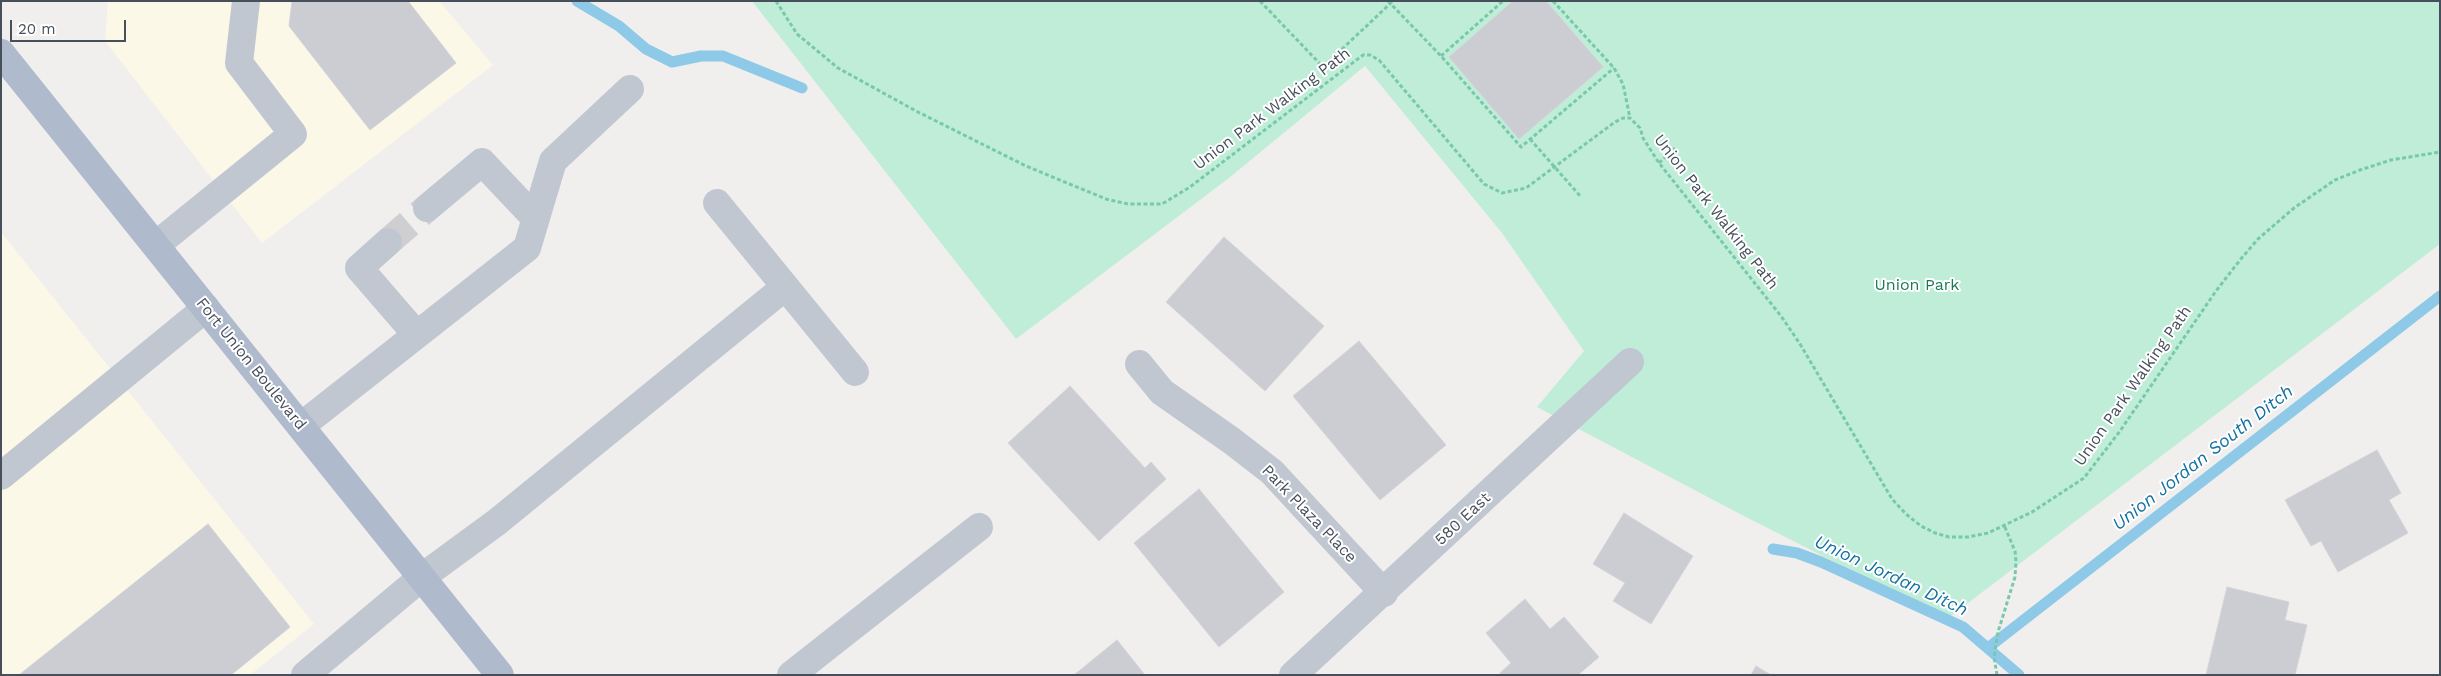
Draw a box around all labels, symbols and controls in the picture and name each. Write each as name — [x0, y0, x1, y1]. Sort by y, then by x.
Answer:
scale bar — [12, 10, 129, 42]
text: 20 m — [18, 20, 56, 38]
street label: Union Park Walking Path — [1190, 44, 1354, 174]
street label: Union Park Walking Path — [1650, 131, 1782, 293]
park label: Union Park — [1875, 275, 1959, 295]
street label: Fort Union Boulevard — [192, 294, 310, 434]
street label: Union Park Walking Path — [2070, 302, 2196, 470]
water label: Union Jordan South Ditch — [2108, 381, 2298, 535]
street label: Park Plaza Place — [1257, 461, 1361, 567]
street label: 580 East — [1431, 488, 1495, 550]
water label: Union Jordan Ditch — [1811, 531, 1971, 621]

